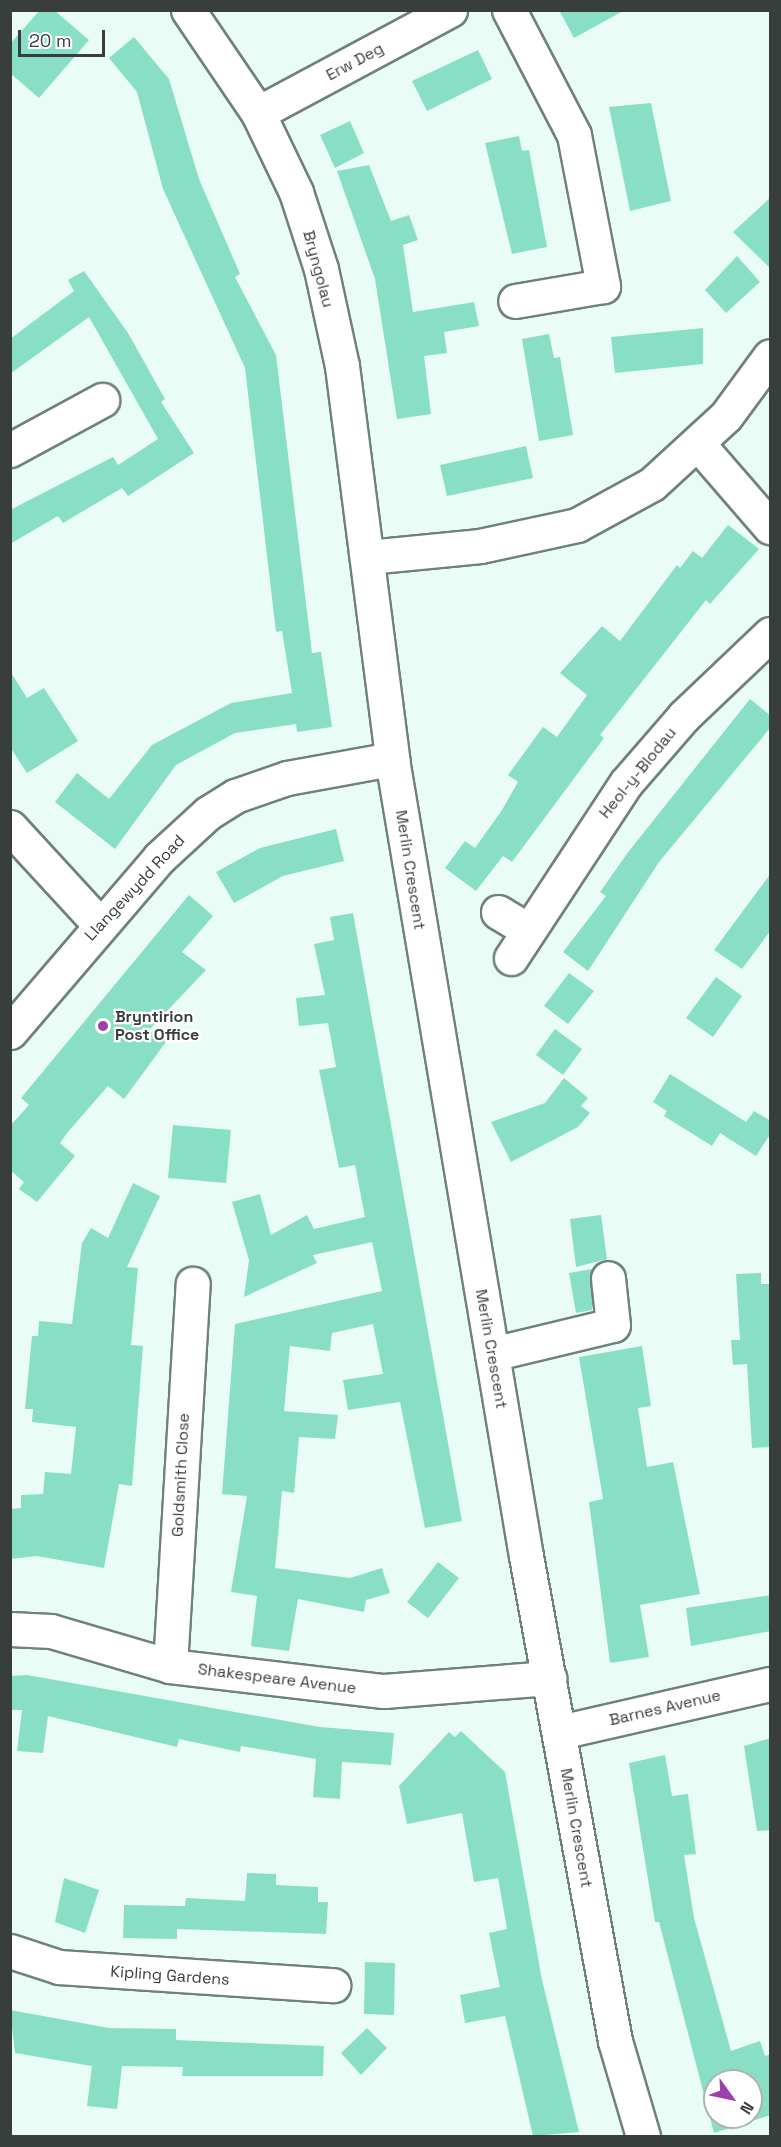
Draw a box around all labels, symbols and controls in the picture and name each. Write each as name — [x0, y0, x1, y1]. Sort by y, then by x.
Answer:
scale bar — [21, 18, 108, 56]
text: 20 m — [29, 29, 72, 52]
street label: Erw Deg — [323, 39, 387, 85]
street label: Bryngolau — [298, 228, 338, 310]
street label: Heol-y-Blodau — [595, 724, 681, 822]
street label: Merlin Crescent — [391, 809, 429, 931]
street label: Llangewydd Road — [81, 831, 189, 945]
place label: Bryntirion Post Office — [115, 1007, 199, 1045]
marker: Bryntirion Post Office — [96, 1019, 110, 1033]
street label: Merlin Crescent — [471, 1288, 511, 1410]
street label: Goldsmith Close — [168, 1413, 194, 1537]
street label: Shakespeare Avenue — [197, 1660, 357, 1698]
street label: Barnes Avenue — [607, 1686, 723, 1730]
street label: Merlin Crescent — [556, 1767, 596, 1889]
street label: Kipling Gardens — [110, 1962, 230, 1990]
north arrow — [703, 2069, 763, 2129]
text: N — [735, 2098, 759, 2118]

